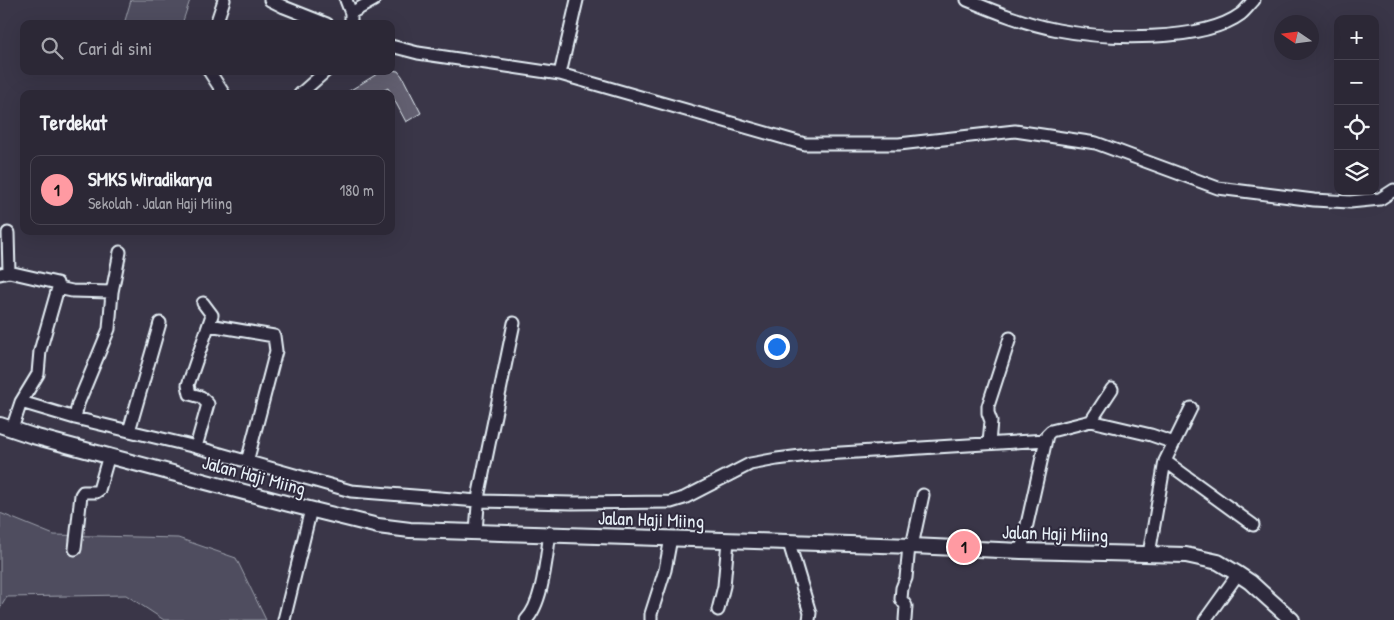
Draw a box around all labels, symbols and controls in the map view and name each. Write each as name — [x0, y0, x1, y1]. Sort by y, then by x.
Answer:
north arrow — [1274, 15, 1319, 60]
map controls — [1334, 15, 1379, 195]
button: + — [1334, 15, 1379, 60]
search box — [20, 20, 395, 75]
icon: search — [38, 34, 66, 62]
text: Cari di sini — [78, 35, 152, 61]
button: − — [1334, 60, 1379, 105]
button: locate — [1334, 105, 1379, 150]
text: Terdekat — [40, 108, 107, 137]
button: layers — [1334, 150, 1379, 195]
text: SMKS Wiradikarya — [88, 166, 212, 192]
text: 1 — [54, 179, 60, 201]
text: 180 m — [340, 179, 374, 201]
text: Sekolah · Jalan Haji Miing — [88, 192, 232, 214]
your location — [764, 334, 790, 360]
street label: Jalan Haji Miing — [199, 449, 309, 501]
street label: Jalan Haji Miing — [597, 504, 705, 534]
street label: Jalan Haji Miing — [1001, 518, 1109, 548]
pin: 1 — [948, 528, 980, 566]

